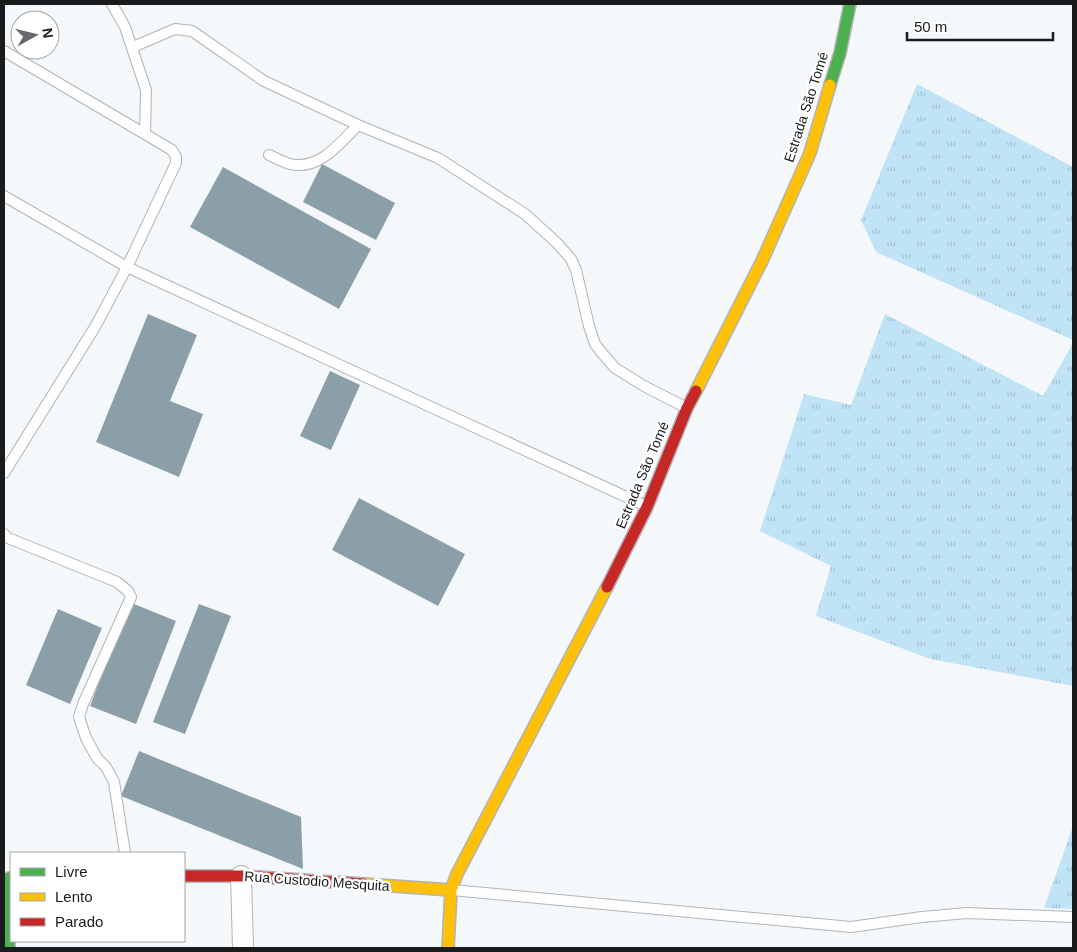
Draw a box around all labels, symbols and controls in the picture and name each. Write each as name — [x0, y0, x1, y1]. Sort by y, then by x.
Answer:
north arrow — [10, 10, 60, 60]
scale bar — [907, 10, 1053, 42]
text: 50 m — [914, 18, 947, 35]
text: N — [39, 27, 57, 39]
street label: Estrada São Tomé — [781, 50, 831, 164]
street label: Estrada São Tomé — [612, 419, 672, 531]
legend — [10, 852, 185, 942]
text: Livre — [55, 863, 88, 880]
street label: Rua Custodio Mesquita — [244, 868, 390, 894]
text: Lento — [55, 888, 93, 905]
text: Parado — [55, 913, 103, 930]

